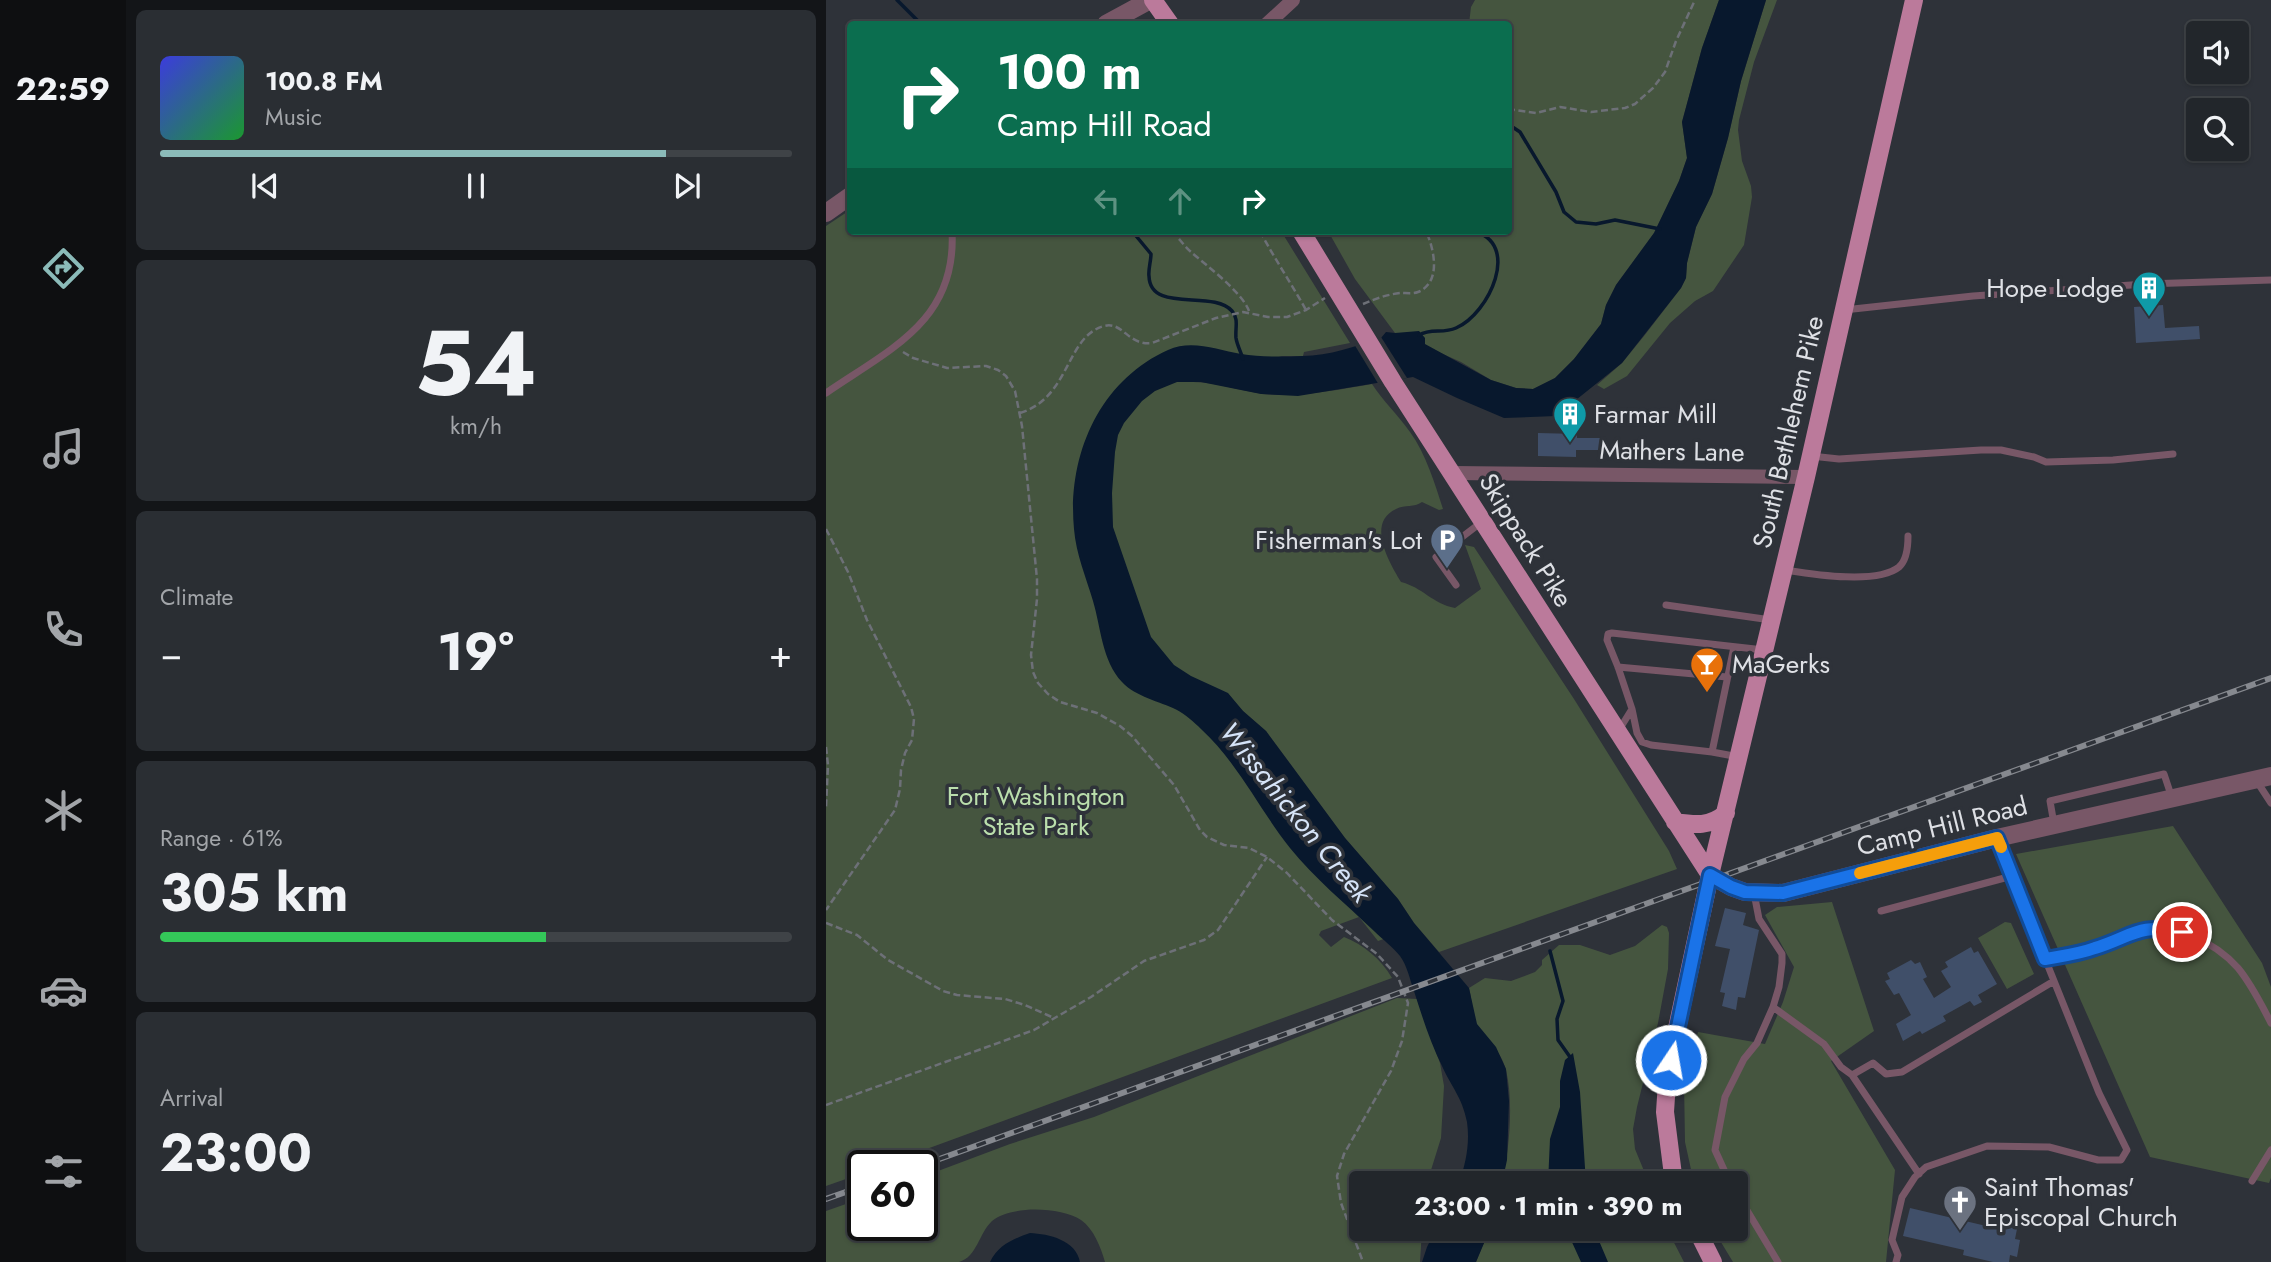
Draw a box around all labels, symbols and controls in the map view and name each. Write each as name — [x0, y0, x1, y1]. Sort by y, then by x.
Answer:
map controls — [2186, 21, 2249, 161]
button: sound — [2186, 21, 2249, 84]
text: 100 m — [997, 37, 1142, 107]
icon: right — [882, 49, 973, 140]
text: 100.8 FM — [265, 62, 383, 100]
text: 22:59 — [16, 66, 110, 112]
button: search — [2186, 98, 2249, 161]
text: Music — [265, 100, 322, 134]
text: Camp Hill Road — [997, 102, 1212, 148]
icon: previous — [246, 167, 284, 205]
icon: pause — [457, 167, 495, 205]
icon: next — [668, 167, 706, 205]
icon: left — [1088, 182, 1126, 220]
icon: ahead — [1161, 182, 1199, 220]
icon: right — [1234, 182, 1272, 220]
icon: directions — [39, 244, 88, 293]
place label: Hope Lodge — [1986, 269, 2124, 307]
building icon: Hope Lodge — [2130, 269, 2168, 318]
text: 54 — [415, 298, 537, 429]
street label: South Bethlehem Pike — [1743, 312, 1833, 552]
building icon: Farmar Mill — [1551, 395, 1589, 444]
place label: Farmar Mill — [1594, 395, 1717, 433]
text: km/h — [450, 409, 502, 443]
icon: music — [39, 424, 88, 473]
street label: Mathers Lane — [1599, 431, 1745, 471]
street label: Skippack Pike — [1470, 466, 1582, 614]
place label: Fisherman's Lot — [1255, 521, 1423, 559]
parking icon: Fisherman's Lot — [1428, 521, 1466, 570]
text: Climate — [160, 580, 233, 614]
icon: phone — [39, 605, 88, 654]
text: 19° — [437, 614, 514, 690]
text: − — [160, 626, 182, 681]
text: + — [769, 626, 792, 681]
bar icon: MaGerks — [1688, 645, 1726, 694]
place label: MaGerks — [1732, 645, 1830, 683]
water label: Wissahickon Creek — [1210, 713, 1382, 912]
park label: Fort Washington State Park — [947, 777, 1125, 845]
icon: climate — [39, 786, 88, 835]
street label: Camp Hill Road — [1853, 786, 2031, 866]
text: Range · 61% — [160, 821, 283, 855]
text: 305 km — [160, 855, 349, 931]
pin — [2152, 902, 2212, 962]
icon: arrive — [2163, 913, 2201, 951]
icon: car — [39, 966, 88, 1015]
position arrow — [1634, 1023, 1708, 1097]
text: Arrival — [160, 1081, 223, 1115]
text: 23:00 — [160, 1115, 312, 1191]
icon: filters — [39, 1147, 88, 1196]
speed limit sign: 60 — [847, 1150, 938, 1241]
place label: Saint Thomas' Episcopal Church — [1984, 1168, 2178, 1236]
church icon: Saint Thomas' Episcopal Church — [1941, 1183, 1979, 1232]
text: 23:00 · 1 min · 390 m — [1414, 1187, 1683, 1225]

